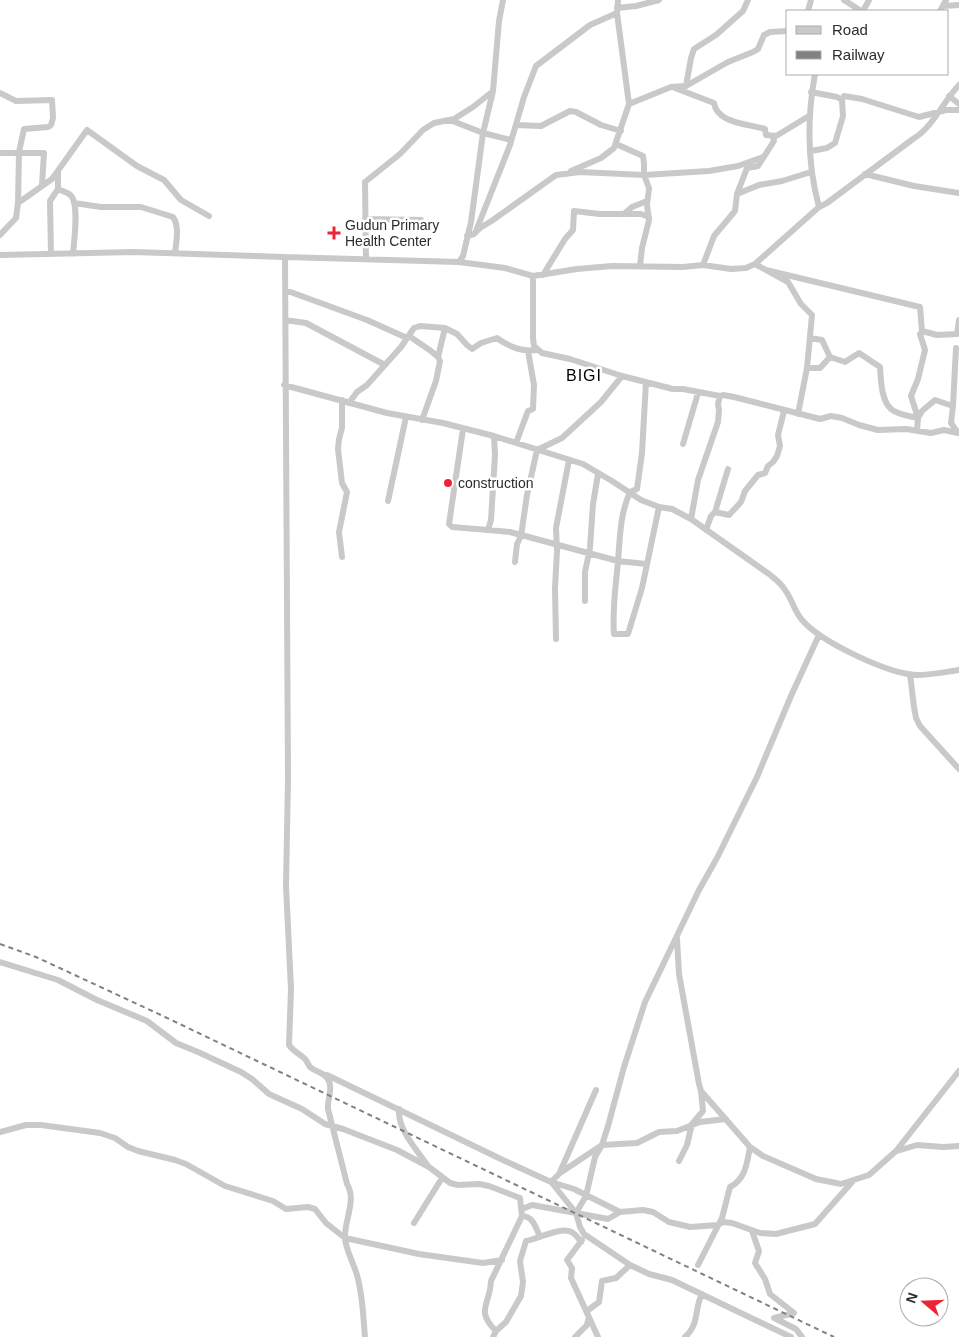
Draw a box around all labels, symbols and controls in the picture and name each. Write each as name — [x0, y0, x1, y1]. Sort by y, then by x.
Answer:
legend — [786, 10, 949, 75]
text: Road — [832, 21, 868, 38]
text: Railway — [832, 46, 885, 63]
place label: Gudun Primary Health Center — [345, 217, 439, 249]
marker: Gudun Primary Health Center — [327, 226, 341, 240]
district label: BIGI — [566, 367, 602, 384]
place label: construction — [458, 475, 533, 491]
marker: construction — [442, 477, 454, 489]
north arrow — [899, 1277, 949, 1327]
text: N — [902, 1290, 921, 1305]

